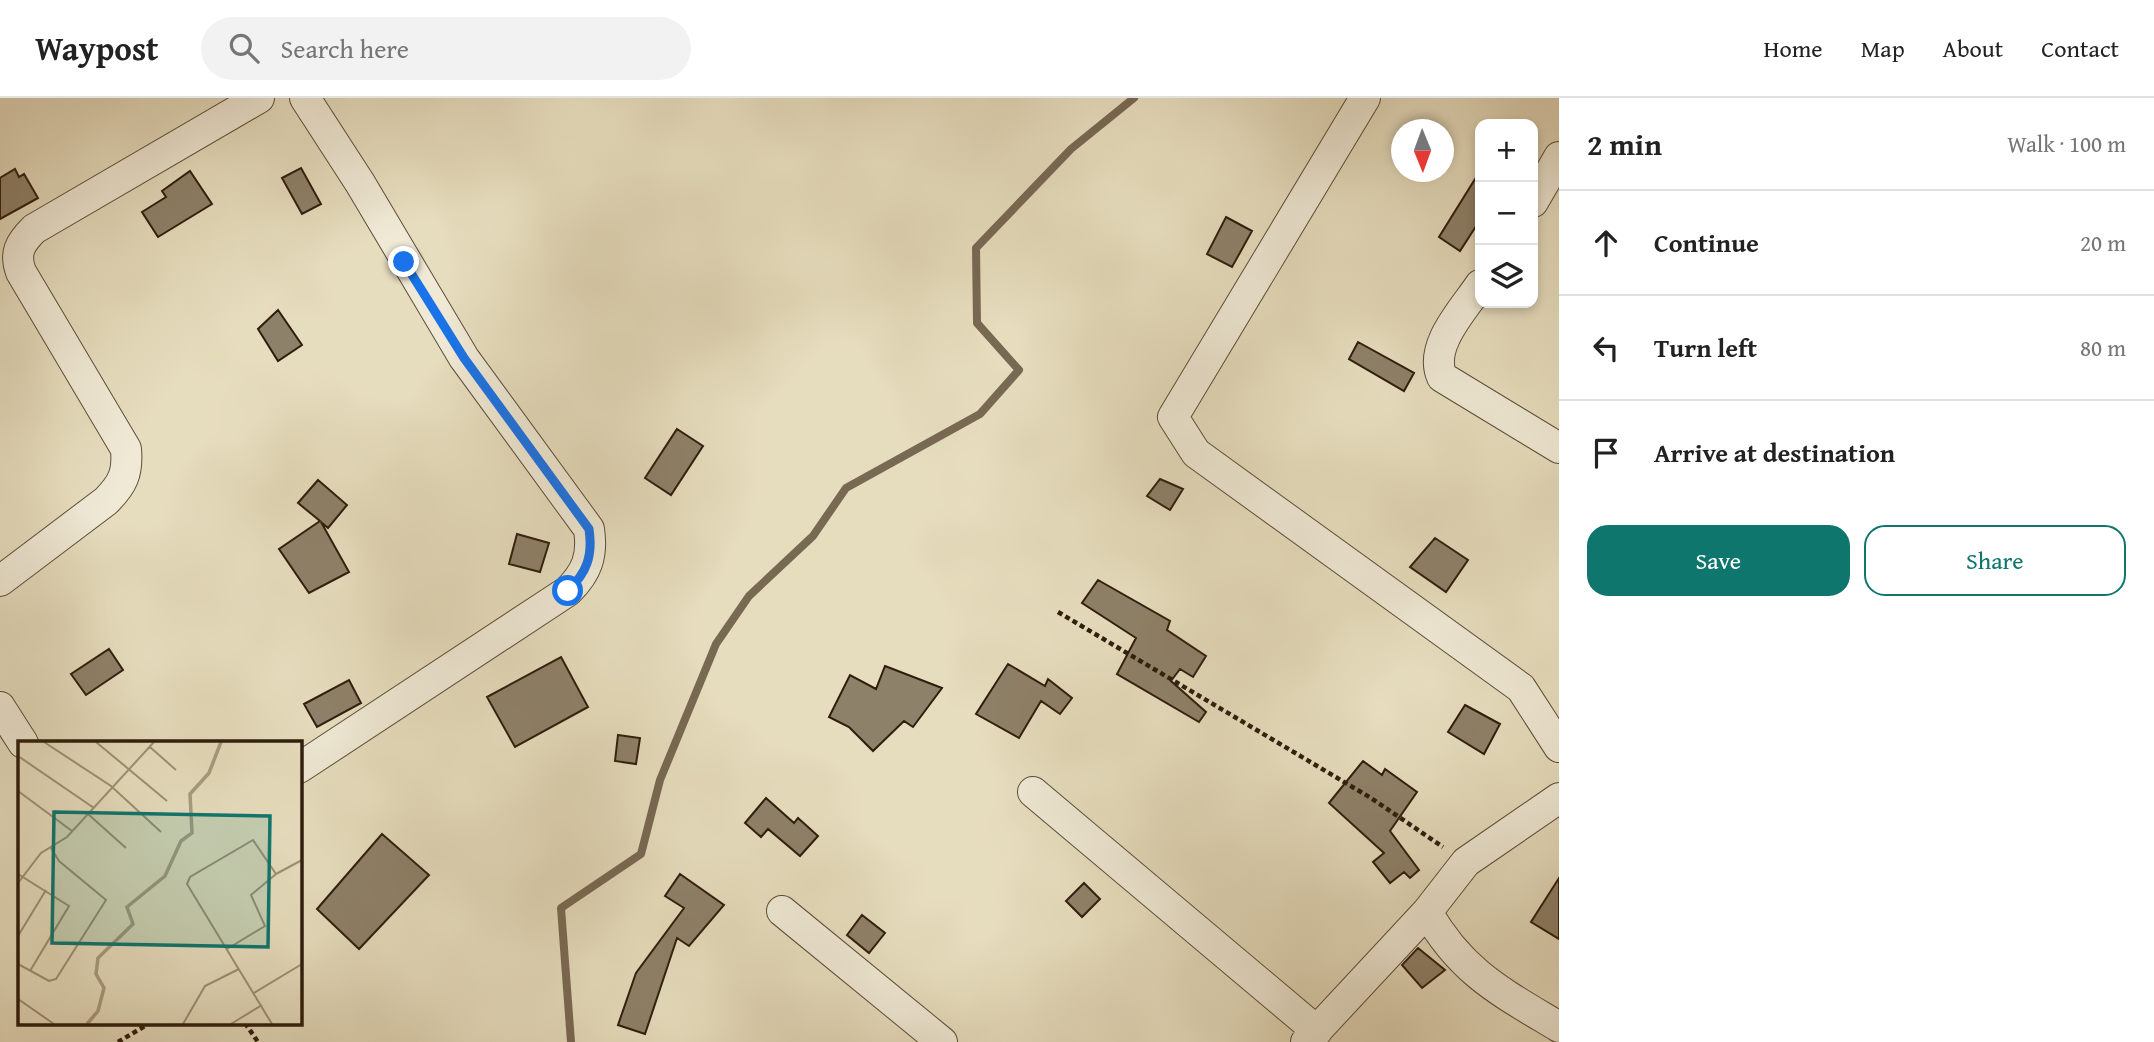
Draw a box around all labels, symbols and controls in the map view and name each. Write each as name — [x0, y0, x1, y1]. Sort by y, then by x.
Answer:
search box — [201, 17, 691, 80]
text: Waypost — [35, 24, 159, 72]
icon: search — [225, 29, 263, 67]
text: Search here — [281, 29, 409, 68]
text: Home — [1764, 31, 1823, 66]
text: Map — [1861, 31, 1905, 66]
text: About — [1943, 31, 2003, 66]
text: Contact — [2041, 31, 2119, 66]
north arrow — [1391, 119, 1454, 182]
map controls — [1475, 119, 1538, 308]
button: + — [1475, 119, 1538, 182]
text: 2 min — [1587, 122, 1662, 166]
text: Walk · 100 m — [2007, 127, 2126, 160]
button: − — [1475, 182, 1538, 245]
text: Continue — [1654, 223, 1759, 262]
icon: ahead — [1587, 224, 1625, 262]
text: 20 m — [2080, 226, 2126, 259]
button: layers — [1475, 245, 1538, 308]
route end — [388, 246, 419, 277]
text: Turn left — [1654, 328, 1757, 367]
icon: left — [1587, 329, 1625, 367]
text: 80 m — [2080, 331, 2126, 364]
text: Arrive at destination — [1654, 433, 1895, 472]
icon: arrive — [1587, 434, 1625, 472]
button: Save — [1587, 525, 1850, 596]
button: Share — [1864, 525, 2126, 596]
route start — [552, 575, 583, 606]
inset map — [18, 741, 301, 1024]

